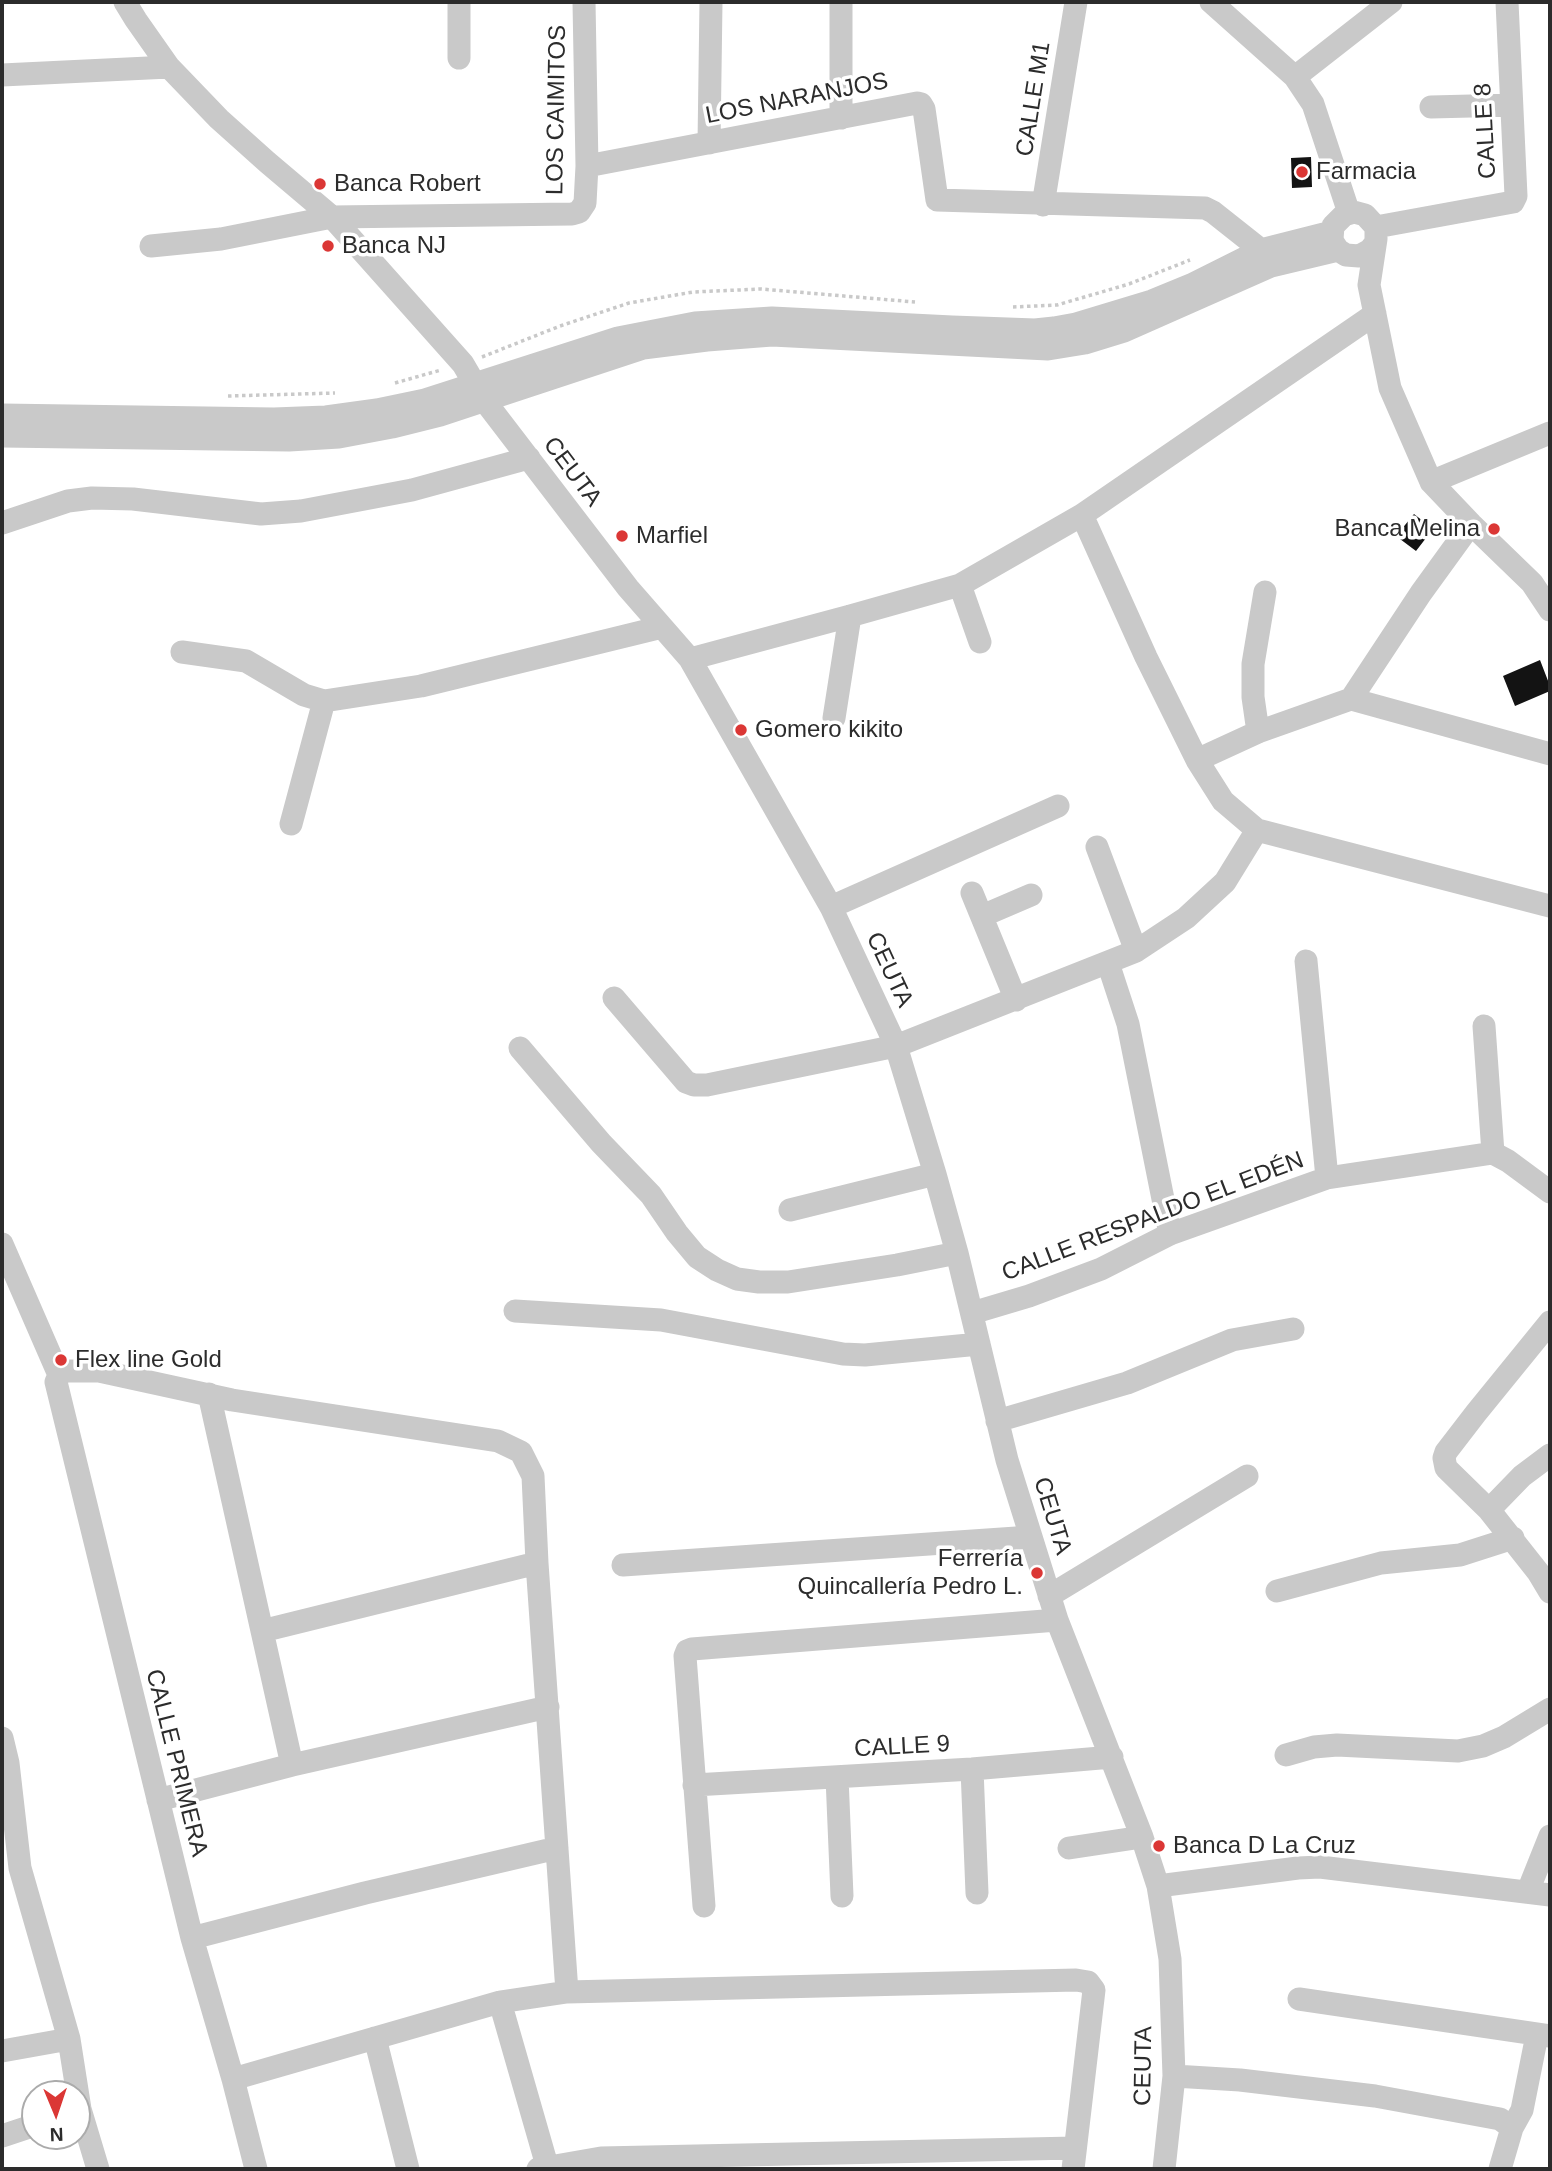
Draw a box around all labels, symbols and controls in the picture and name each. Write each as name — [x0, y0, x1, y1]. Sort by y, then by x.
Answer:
street label: LOS CAIMITOS — [541, 25, 573, 195]
street label: CALLE M1 — [1011, 39, 1057, 159]
street label: LOS NARANJOS — [703, 67, 891, 131]
street label: CALLE 8 — [1469, 82, 1503, 180]
place label: Farmacia — [1316, 158, 1416, 186]
marker: Farmacia — [1294, 164, 1310, 180]
place label: Banca Robert — [334, 170, 481, 198]
marker: Banca Robert — [312, 176, 328, 192]
place label: Banca NJ — [342, 232, 446, 260]
marker: Banca NJ — [320, 238, 336, 254]
street label: CEUTA — [537, 432, 607, 512]
place label: Banca Melina — [1335, 515, 1480, 543]
marker: Banca Melina — [1486, 521, 1502, 537]
place label: Marfiel — [636, 522, 708, 550]
marker: Marfiel — [614, 528, 630, 544]
place label: Gomero kikito — [755, 716, 903, 744]
marker: Gomero kikito — [733, 722, 749, 738]
street label: CEUTA — [859, 928, 919, 1012]
street label: CALLE RESPALDO EL EDÉN — [998, 1146, 1308, 1288]
place label: Flex line Gold — [75, 1346, 222, 1374]
marker: Flex line Gold — [53, 1352, 69, 1368]
street label: CEUTA — [1027, 1474, 1077, 1558]
place label: Ferrería Quincallería Pedro L. — [798, 1545, 1023, 1601]
marker: Ferrería Quincallería Pedro L. — [1029, 1565, 1045, 1581]
street label: CALLE PRIMERA — [139, 1666, 213, 1860]
street label: CALLE 9 — [853, 1730, 951, 1764]
place label: Banca D La Cruz — [1173, 1832, 1356, 1860]
marker: Banca D La Cruz — [1151, 1838, 1167, 1854]
street label: CEUTA — [1129, 2026, 1159, 2106]
north arrow — [21, 2080, 91, 2150]
text: N — [49, 2124, 64, 2145]

